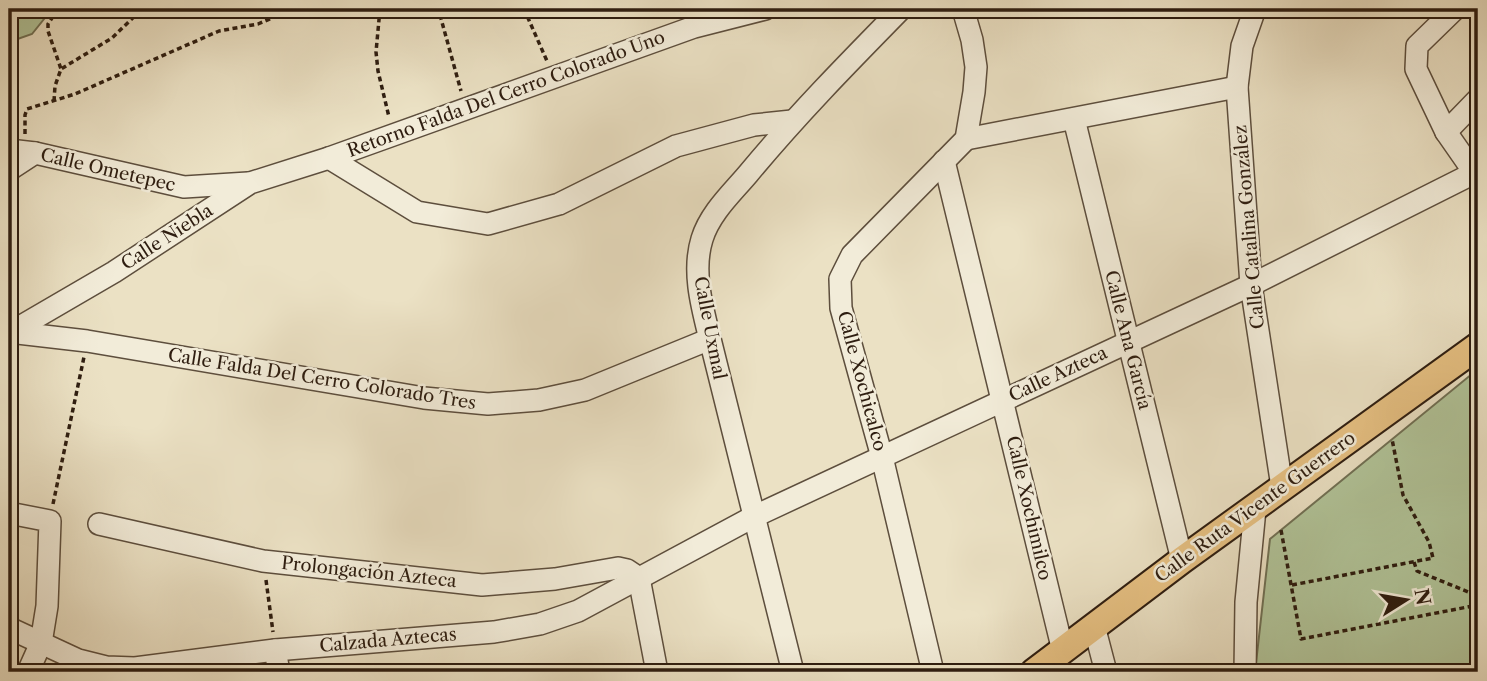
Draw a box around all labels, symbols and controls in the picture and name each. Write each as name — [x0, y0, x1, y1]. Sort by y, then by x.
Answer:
street label: Retorno Falda Del Cerro Colorado Uno — [344, 26, 668, 162]
street label: Calle Catalina González — [1229, 124, 1269, 330]
street label: Calle Ometepec — [38, 144, 178, 196]
street label: Calle Niebla — [117, 199, 217, 275]
street label: Calle Ana García — [1100, 268, 1156, 412]
street label: Calle Uxmal — [689, 275, 731, 381]
street label: Calle Xochicalco — [833, 309, 891, 453]
street label: Calle Azteca — [1005, 341, 1111, 406]
street label: Calle Falda Del Cerro Colorado Tres — [166, 344, 478, 414]
street label: Calle Ruta Vicente Guerrero — [1150, 427, 1360, 587]
street label: Calle Xochimilco — [1002, 434, 1056, 582]
street label: Prolongación Azteca — [280, 552, 458, 592]
north arrow — [1372, 566, 1442, 636]
text: N — [1409, 587, 1435, 607]
street label: Calzada Aztecas — [318, 623, 458, 657]

